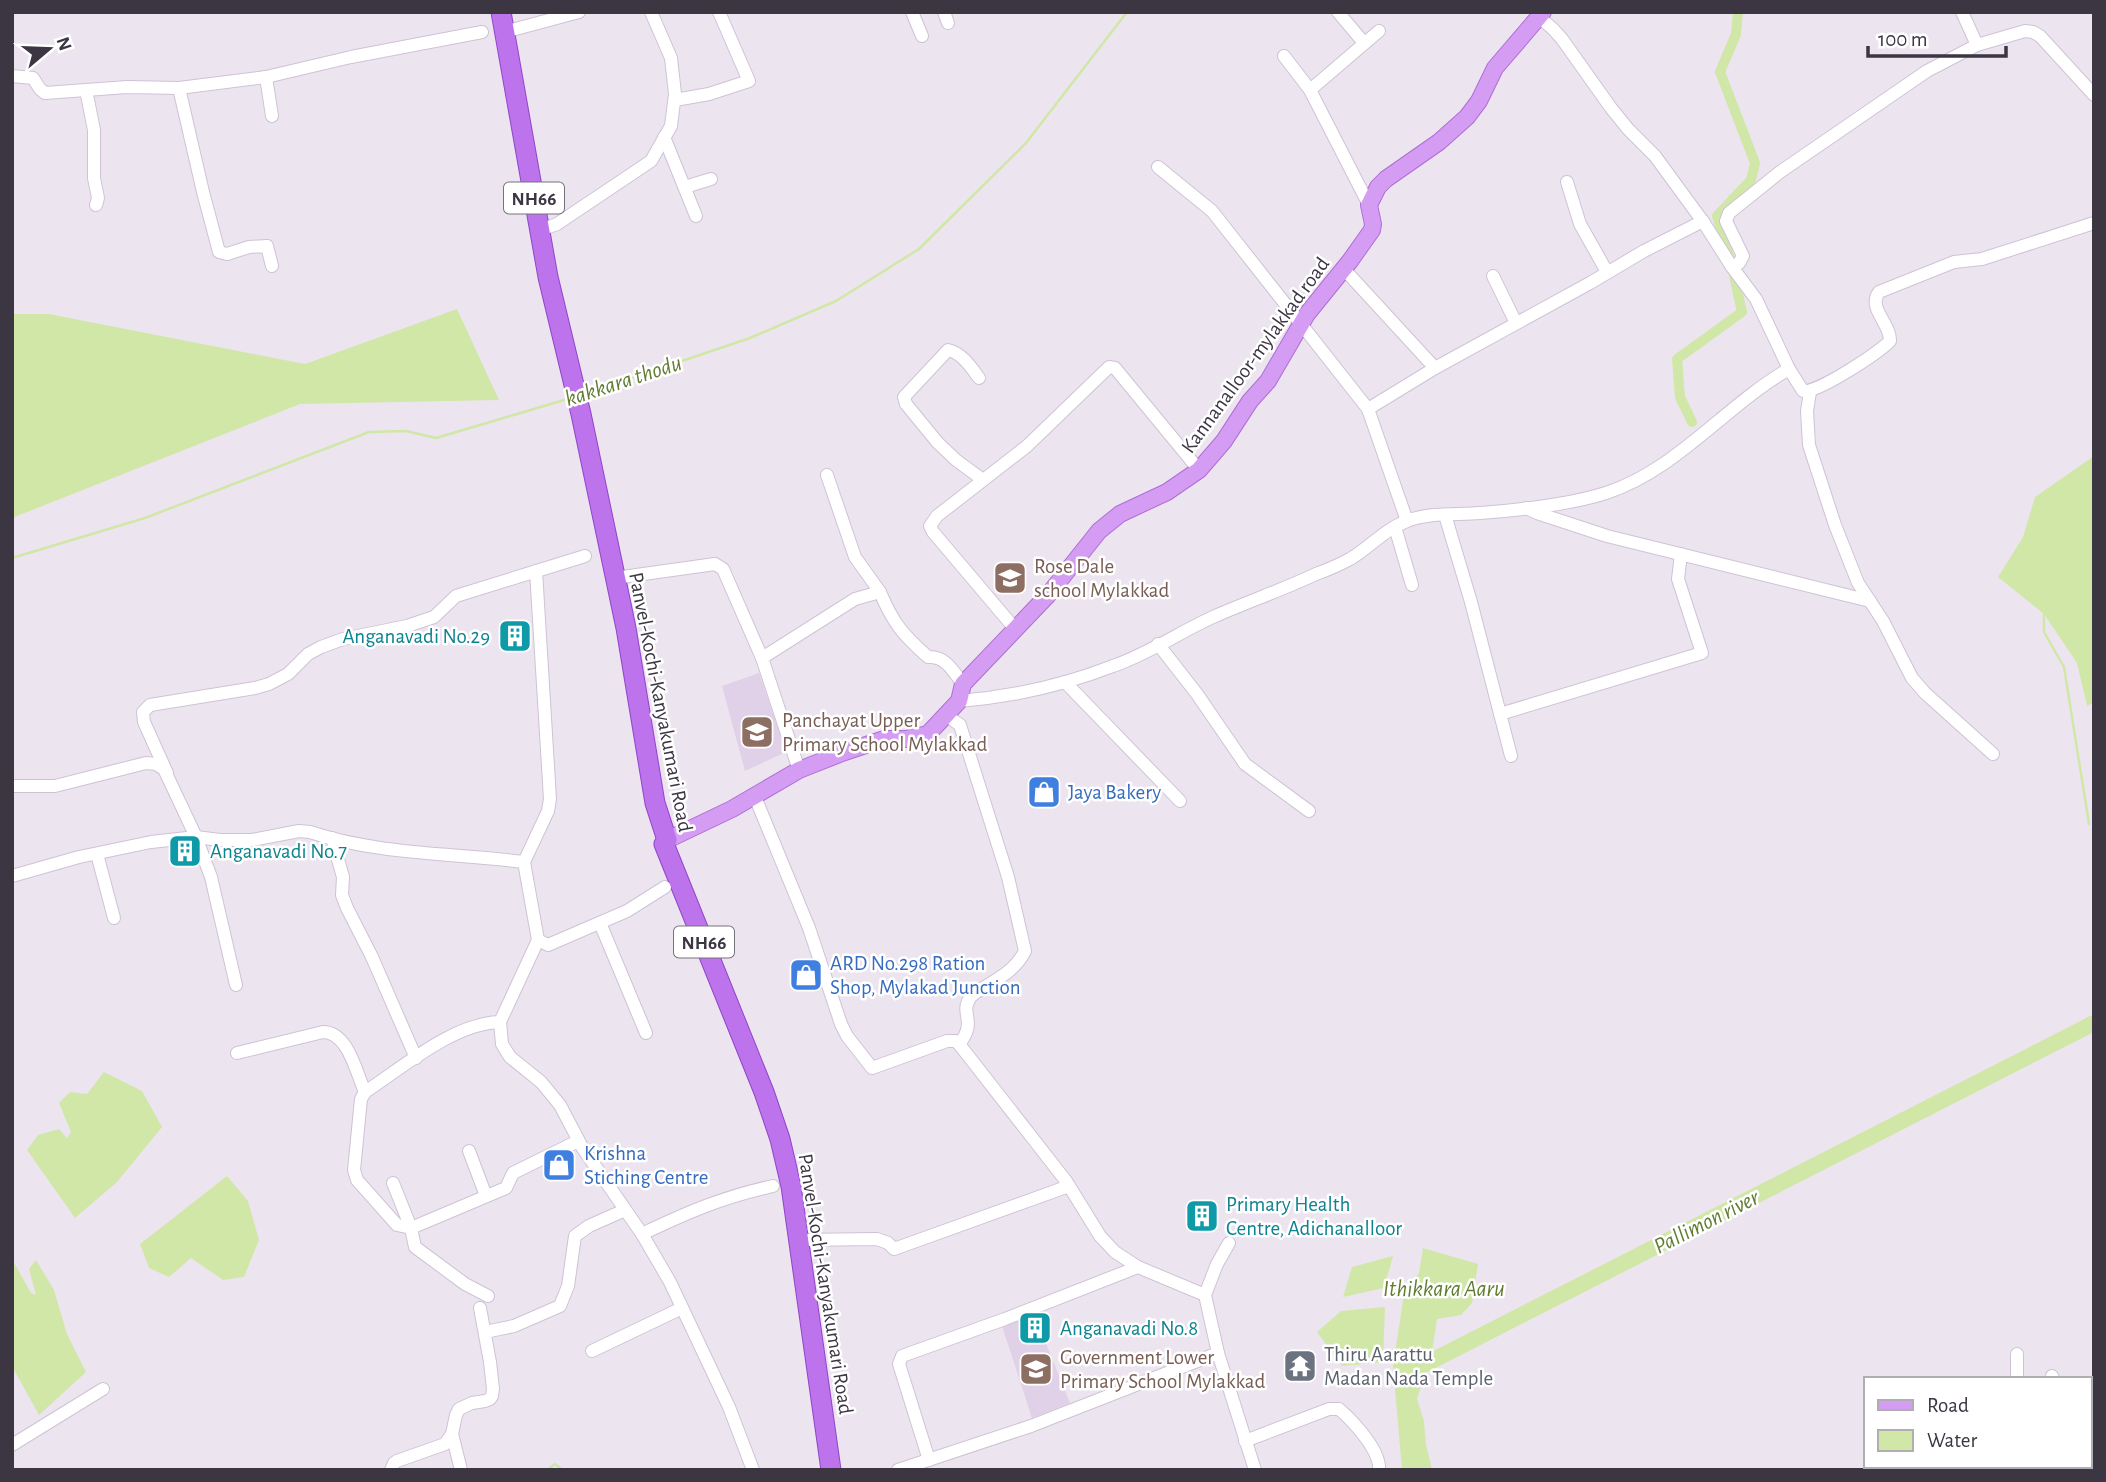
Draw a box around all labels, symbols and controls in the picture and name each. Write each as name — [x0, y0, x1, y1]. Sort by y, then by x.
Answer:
north arrow — [14, 14, 84, 84]
scale bar — [1868, 14, 2006, 58]
text: 100 m — [1878, 29, 1928, 50]
text: N — [53, 35, 75, 53]
road number: NH66 — [504, 182, 564, 214]
street label: Kannanalloor-mylakkad road — [1177, 253, 1333, 457]
water label: kakkara thodu — [562, 352, 685, 411]
place label: Rose Dale school Mylakkad — [1034, 556, 1169, 601]
school or university icon: Rose Dale school Mylakkad — [991, 559, 1029, 597]
street label: Panvel-Kochi-Kanyakumari Road — [625, 571, 696, 834]
building icon: Anganavadi No.29 — [496, 617, 534, 655]
place label: Anganavadi No.29 — [342, 626, 490, 647]
place label: Panchayat Upper Primary School Mylakkad — [782, 710, 987, 755]
school or university icon: Panchayat Upper Primary School Mylakkad — [738, 713, 776, 751]
shop icon: Jaya Bakery — [1025, 773, 1063, 811]
place label: Jaya Bakery — [1068, 782, 1161, 803]
building icon: Anganavadi No.7 — [166, 832, 204, 870]
place label: Anganavadi No.7 — [210, 841, 347, 862]
road number: NH66 — [674, 926, 734, 958]
place label: ARD No.298 Ration Shop, Mylakad Junction — [830, 953, 1021, 998]
shop icon: ARD No.298 Ration Shop, Mylakad Junction — [787, 956, 825, 994]
place label: Krishna Stiching Centre — [584, 1143, 708, 1188]
shop icon: Krishna Stiching Centre — [540, 1146, 578, 1184]
street label: Panvel-Kochi-Kanyakumari Road — [795, 1152, 857, 1416]
water label: Pallimon river — [1650, 1186, 1763, 1259]
place label: Primary Health Centre, Adichanalloor — [1226, 1194, 1402, 1239]
building icon: Primary Health Centre, Adichanalloor — [1183, 1197, 1221, 1235]
water label: Ithikkara Aaru — [1383, 1278, 1505, 1301]
building icon: Anganavadi No.8 — [1016, 1309, 1054, 1347]
place label: Anganavadi No.8 — [1060, 1318, 1198, 1339]
place label: Thiru Aarattu Madan Nada Temple — [1324, 1344, 1493, 1389]
place label: Government Lower Primary School Mylakkad — [1060, 1347, 1265, 1392]
temple icon: Thiru Aarattu Madan Nada Temple — [1281, 1347, 1319, 1385]
school or university icon: Government Lower Primary School Mylakkad — [1017, 1350, 1055, 1388]
legend — [1864, 1377, 2092, 1468]
text: Road — [1927, 1395, 1969, 1416]
text: Water — [1927, 1430, 1977, 1451]

